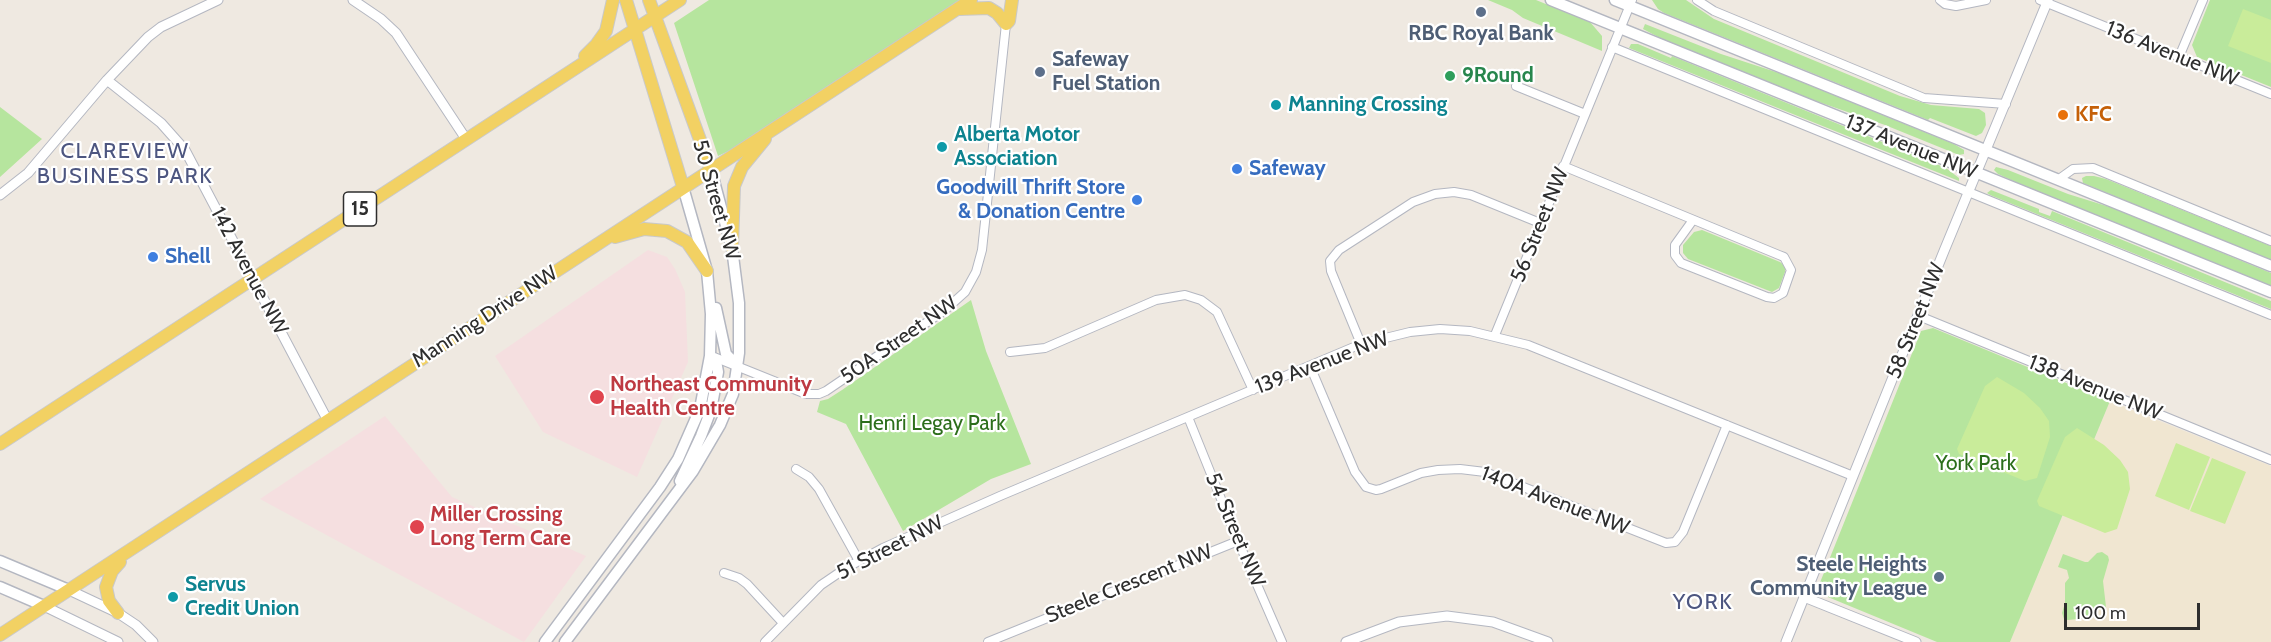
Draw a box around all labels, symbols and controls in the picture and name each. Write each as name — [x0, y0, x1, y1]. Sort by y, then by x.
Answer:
marker: RBC Royal Bank — [1474, 5, 1488, 19]
street label: 136 Avenue NW — [2102, 16, 2242, 92]
place label: RBC Royal Bank — [1408, 21, 1554, 47]
place label: Safeway Fuel Station — [1052, 47, 1160, 97]
place label: 9Round — [1462, 63, 1534, 89]
marker: Safeway Fuel Station — [1033, 65, 1047, 79]
marker: 9Round — [1443, 69, 1457, 83]
place label: Manning Crossing — [1288, 92, 1447, 118]
marker: Manning Crossing — [1269, 98, 1283, 112]
place label: KFC — [2075, 102, 2112, 128]
marker: KFC — [2056, 108, 2070, 122]
street label: 137 Avenue NW — [1842, 109, 1980, 185]
place label: Alberta Motor Association — [954, 122, 1080, 172]
street label: 50 Street NW — [687, 137, 745, 263]
district label: CLAREVIEW BUSINESS PARK — [37, 139, 213, 190]
marker: Alberta Motor Association — [935, 140, 949, 154]
place label: Safeway — [1249, 156, 1326, 182]
marker: Safeway — [1230, 162, 1244, 176]
street label: 56 Street NW — [1506, 164, 1574, 286]
place label: Goodwill Thrift Store & Donation Centre — [936, 175, 1125, 225]
road number: 15 — [344, 192, 376, 226]
marker: Goodwill Thrift Store & Donation Centre — [1130, 193, 1144, 207]
street label: 142 Avenue NW — [205, 203, 293, 339]
place label: Shell — [165, 244, 210, 270]
marker: Shell — [146, 250, 160, 264]
street label: 58 Street NW — [1881, 260, 1951, 382]
street label: Manning Drive NW — [408, 261, 562, 373]
street label: 50A Street NW — [836, 290, 962, 390]
street label: 139 Avenue NW — [1252, 326, 1392, 400]
street label: 138 Avenue NW — [2025, 350, 2165, 426]
place label: Northeast Community Health Centre — [610, 372, 812, 422]
marker: Northeast Community Health Centre — [588, 388, 606, 406]
park label: Henri Legay Park — [858, 411, 1006, 437]
park label: York Park — [1936, 451, 2016, 477]
street label: 140A Avenue NW — [1477, 461, 1633, 541]
street label: 54 Street NW — [1200, 469, 1270, 591]
place label: Miller Crossing Long Term Care — [430, 502, 571, 552]
street label: 51 Street NW — [832, 510, 948, 586]
marker: Miller Crossing Long Term Care — [408, 518, 426, 536]
street label: Steele Crescent NW — [1042, 539, 1216, 629]
place label: Steele Heights Community League — [1750, 552, 1927, 602]
marker: Steele Heights Community League — [1932, 570, 1946, 584]
place label: Servus Credit Union — [185, 572, 299, 622]
marker: Servus Credit Union — [166, 590, 180, 604]
district label: YORK — [1673, 590, 1733, 616]
scale bar — [2067, 591, 2204, 629]
text: 100 m — [2075, 602, 2126, 624]

